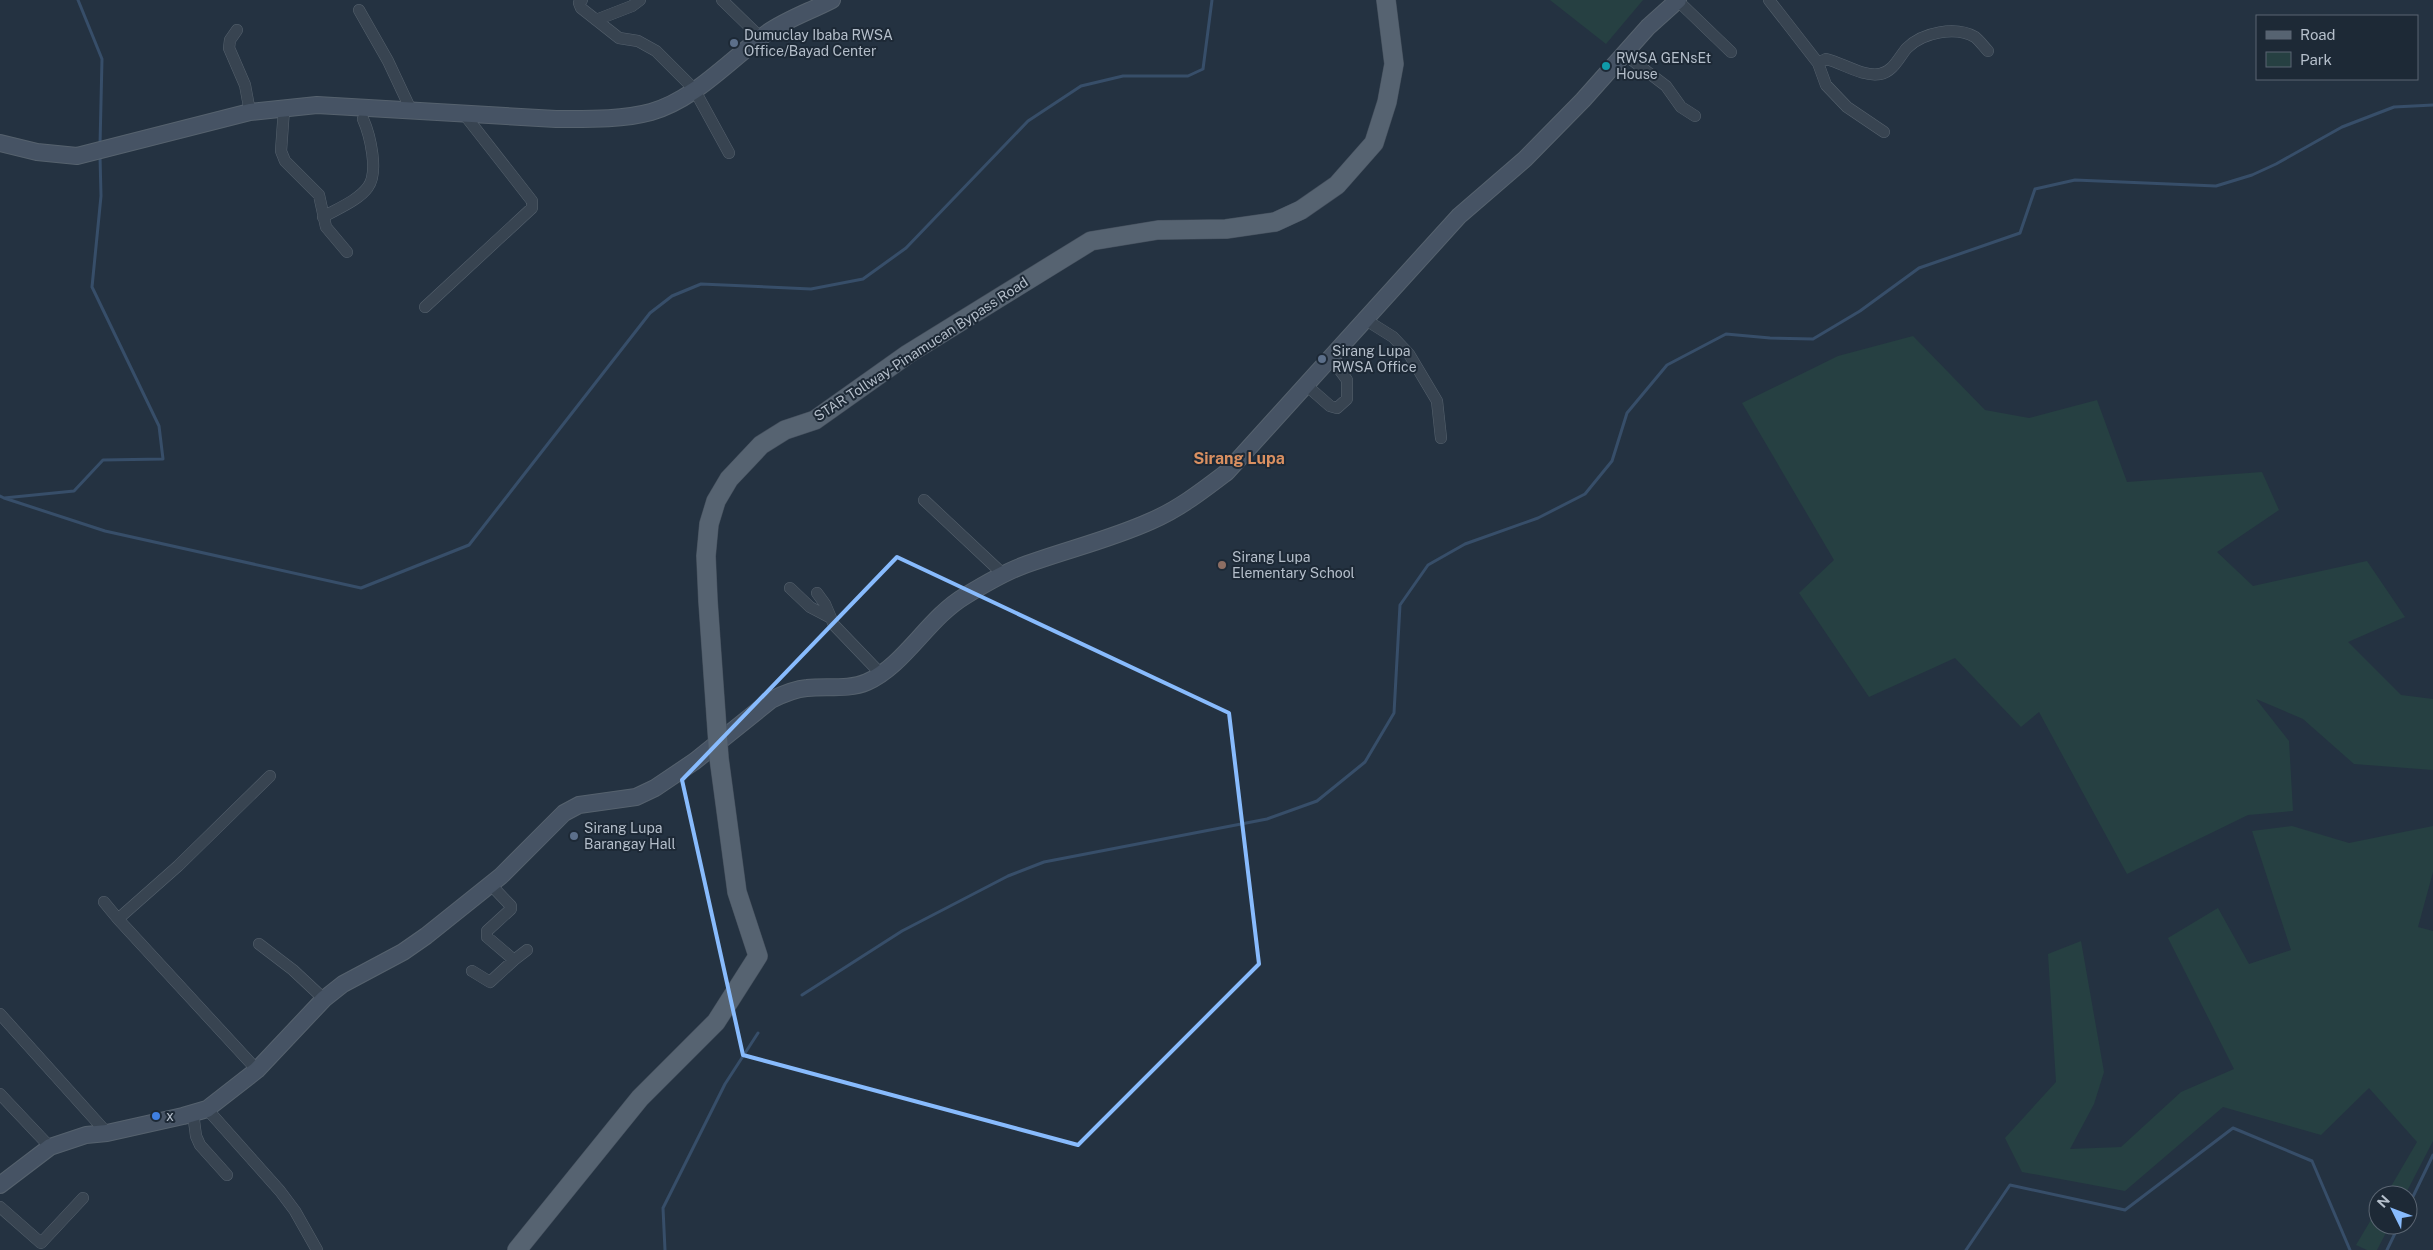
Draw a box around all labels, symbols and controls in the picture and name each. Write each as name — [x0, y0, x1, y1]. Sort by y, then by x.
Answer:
legend — [2256, 15, 2418, 80]
text: Road — [2300, 26, 2336, 43]
place label: Dumuclay Ibaba RWSA Office/Bayad Center — [744, 27, 893, 59]
marker: Dumuclay Ibaba RWSA Office/Bayad Center — [728, 37, 740, 49]
place label: RWSA GENsEt House — [1616, 50, 1711, 82]
text: Park — [2300, 51, 2332, 68]
marker: RWSA GENsEt House — [1600, 60, 1612, 72]
street label: STAR Tollway-Pinamucan Bypass Road — [811, 274, 1031, 424]
place label: Sirang Lupa RWSA Office — [1332, 343, 1417, 375]
marker: Sirang Lupa RWSA Office — [1316, 353, 1328, 365]
district label: Sirang Lupa — [1193, 449, 1285, 468]
place label: Sirang Lupa Elementary School — [1232, 549, 1355, 581]
marker: Sirang Lupa Elementary School — [1216, 559, 1228, 571]
place label: Sirang Lupa Barangay Hall — [584, 820, 676, 852]
marker: Sirang Lupa Barangay Hall — [568, 830, 580, 842]
place label: x — [166, 1108, 174, 1124]
marker: x — [150, 1110, 162, 1122]
north arrow — [2368, 1185, 2418, 1235]
text: N — [2374, 1192, 2393, 1211]

